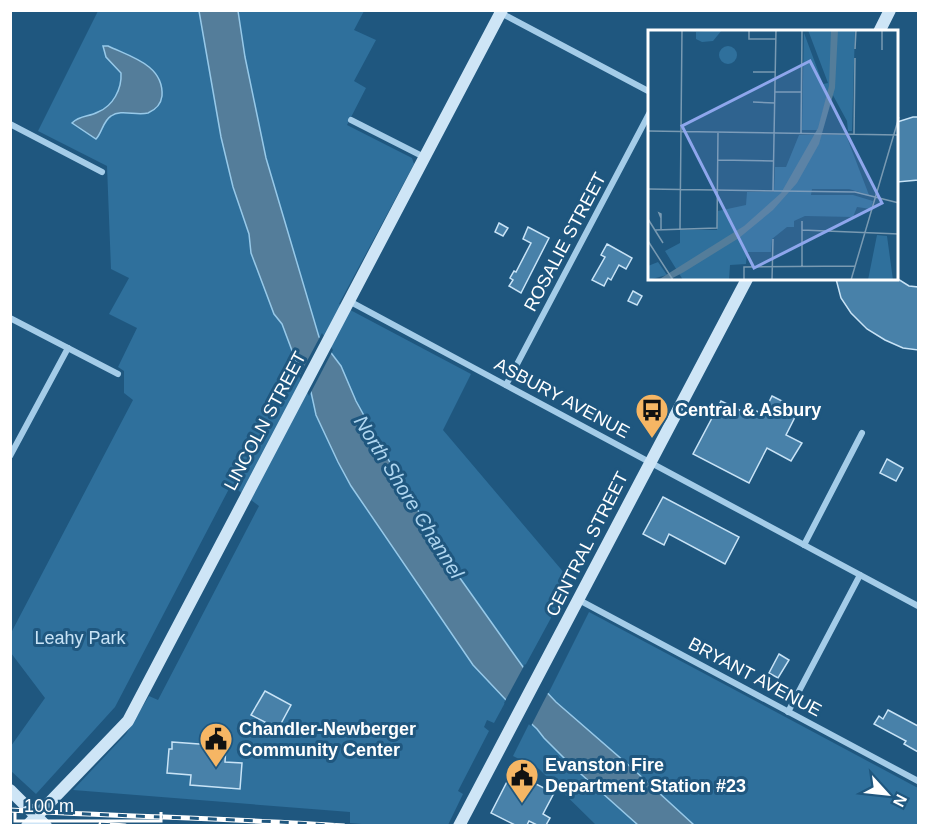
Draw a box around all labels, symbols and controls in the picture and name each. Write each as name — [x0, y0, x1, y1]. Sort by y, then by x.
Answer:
inset map — [648, 30, 899, 280]
street label: ROSALIE STREET — [520, 169, 610, 315]
street label: LINCOLN STREET — [220, 348, 310, 494]
street label: ASBURY AVENUE — [491, 354, 633, 442]
bus stop icon: Central & Asbury — [634, 392, 670, 439]
place label: Central & Asbury — [675, 400, 821, 420]
water label: North Shore Channel — [350, 412, 468, 583]
street label: CENTRAL STREET — [542, 468, 632, 620]
park label: Leahy Park — [34, 628, 127, 648]
street label: BRYANT AVENUE — [685, 633, 825, 721]
place label: Chandler-Newberger Community Center — [239, 719, 416, 760]
public building icon: Chandler-Newberger Community Center — [198, 721, 234, 768]
place label: Evanston Fire Department Station #23 — [545, 755, 746, 796]
public building icon: Evanston Fire Department Station #23 — [504, 757, 540, 804]
north arrow — [857, 764, 917, 824]
scale bar — [15, 785, 160, 823]
text: N — [890, 792, 910, 810]
text: 100 m — [24, 796, 74, 816]

